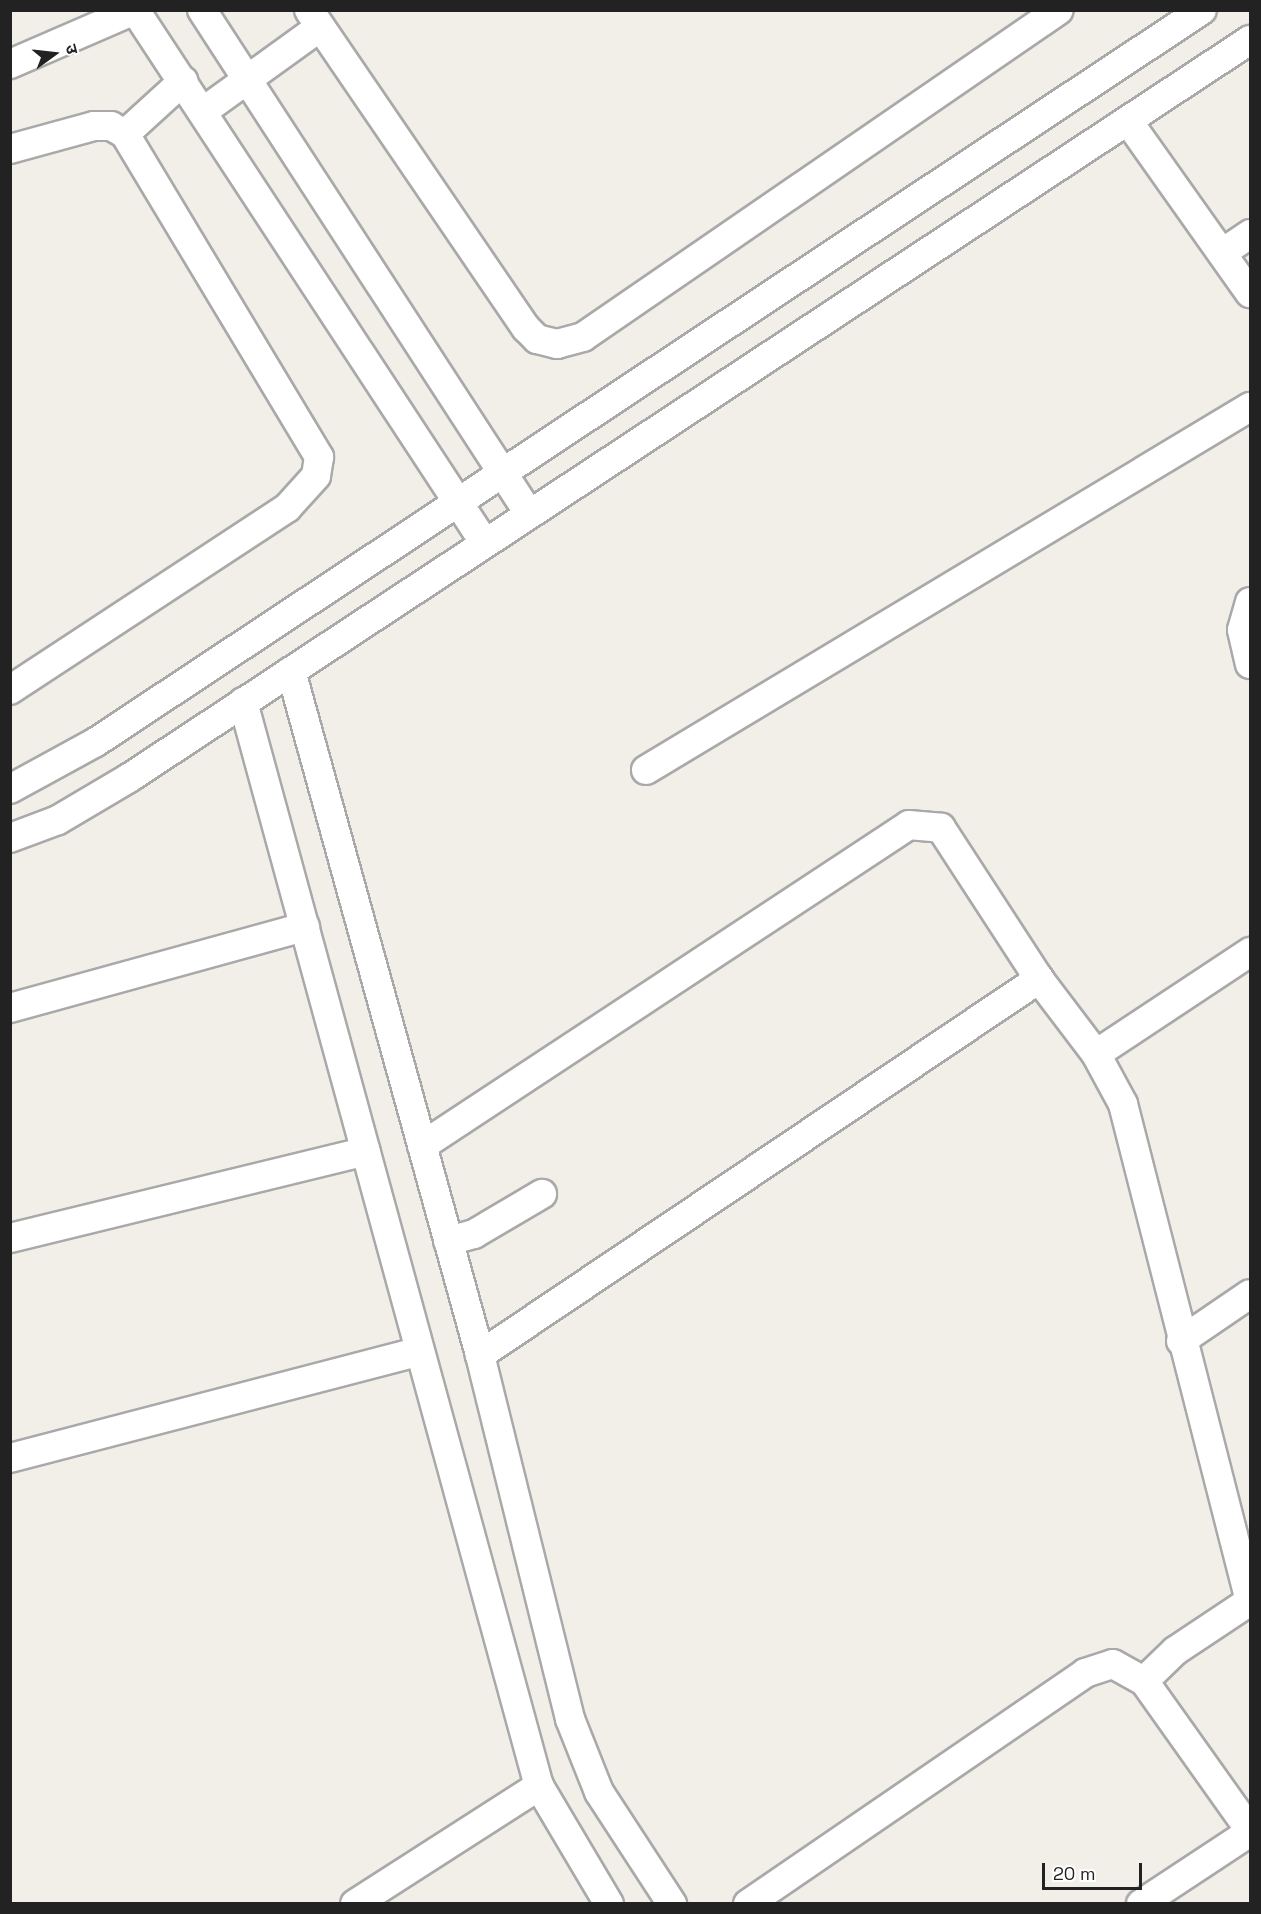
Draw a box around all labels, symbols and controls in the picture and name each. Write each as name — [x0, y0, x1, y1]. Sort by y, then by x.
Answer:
north arrow — [24, 24, 84, 84]
text: उ — [61, 42, 83, 56]
scale bar — [1045, 1851, 1146, 1889]
text: 20 m — [1053, 1862, 1096, 1885]

